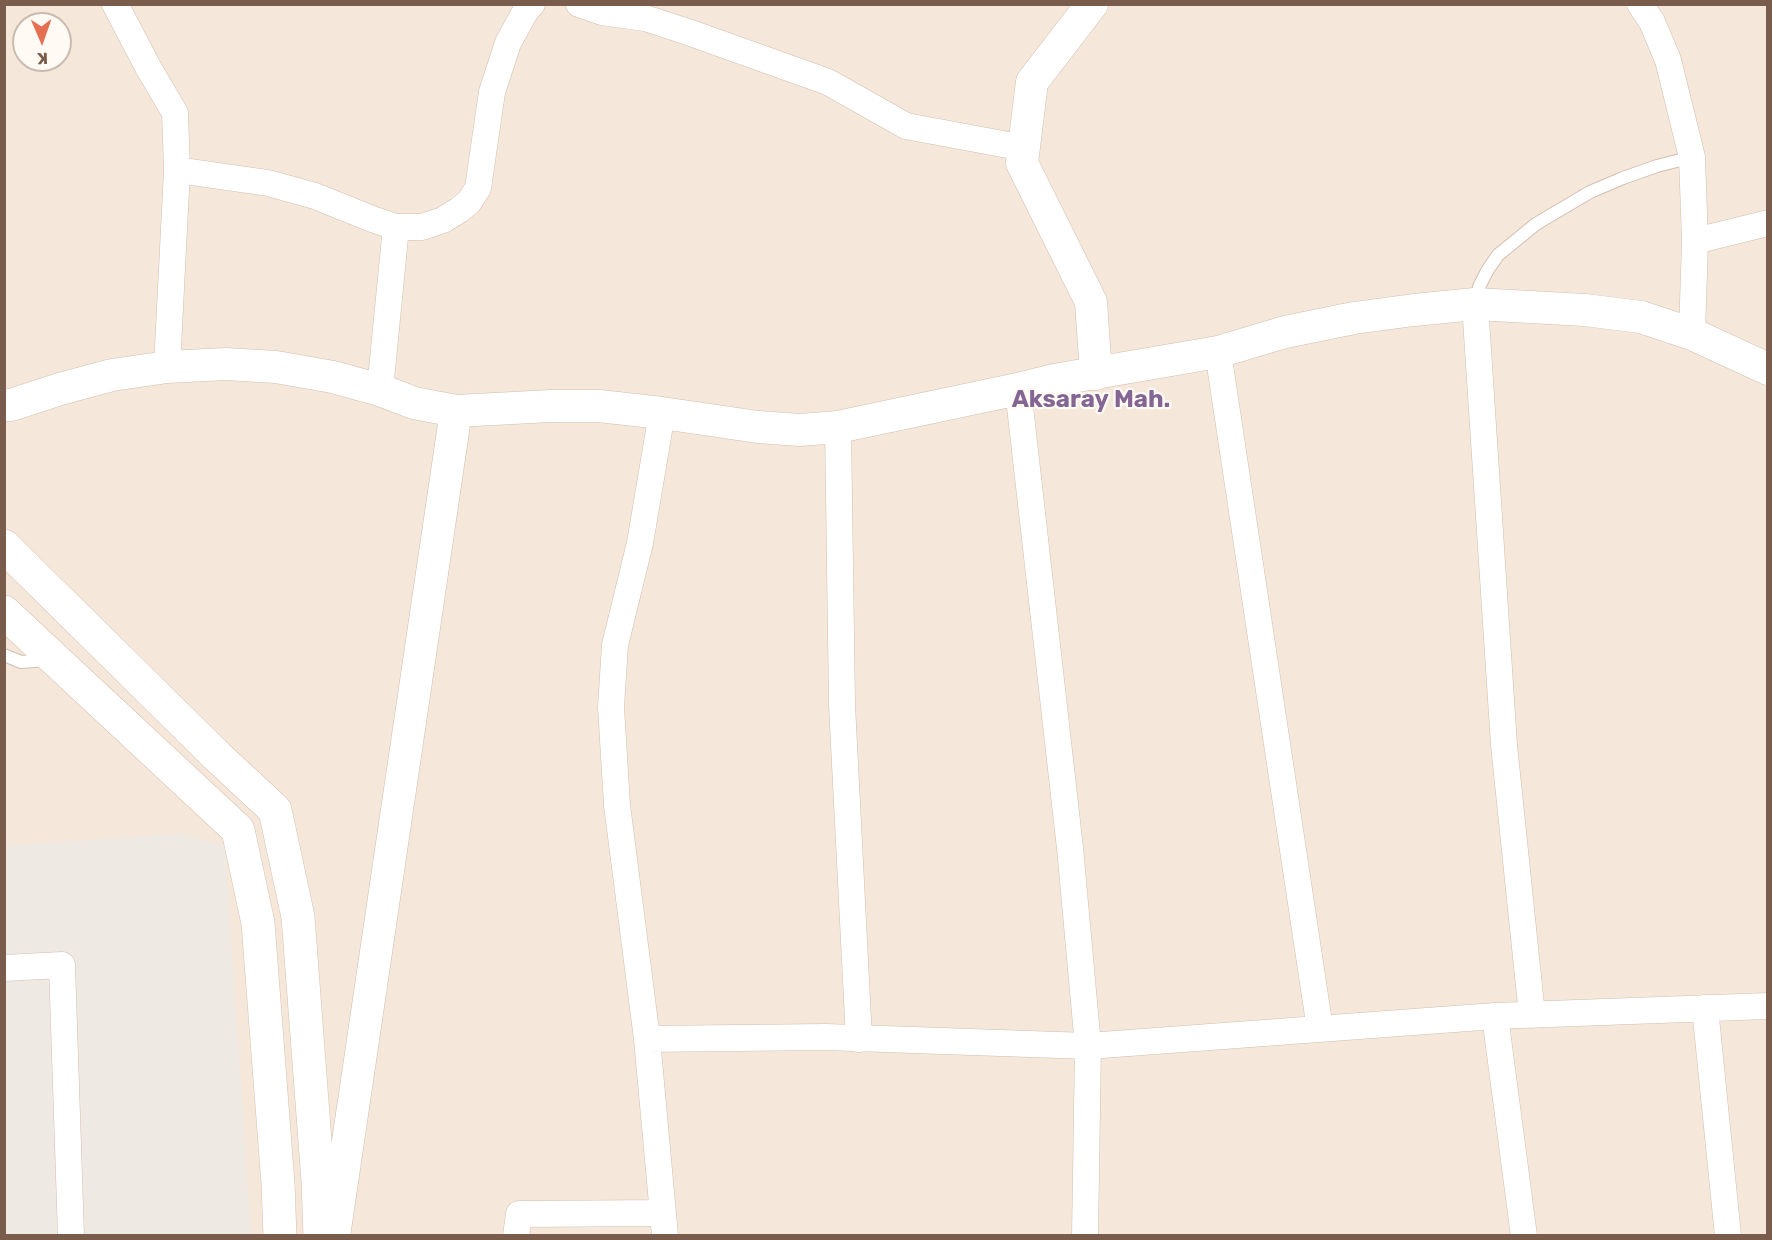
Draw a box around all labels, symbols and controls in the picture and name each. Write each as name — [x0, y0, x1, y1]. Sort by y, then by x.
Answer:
north arrow — [12, 12, 72, 72]
text: K — [37, 49, 48, 68]
district label: Aksaray Mah. — [1012, 386, 1170, 414]

